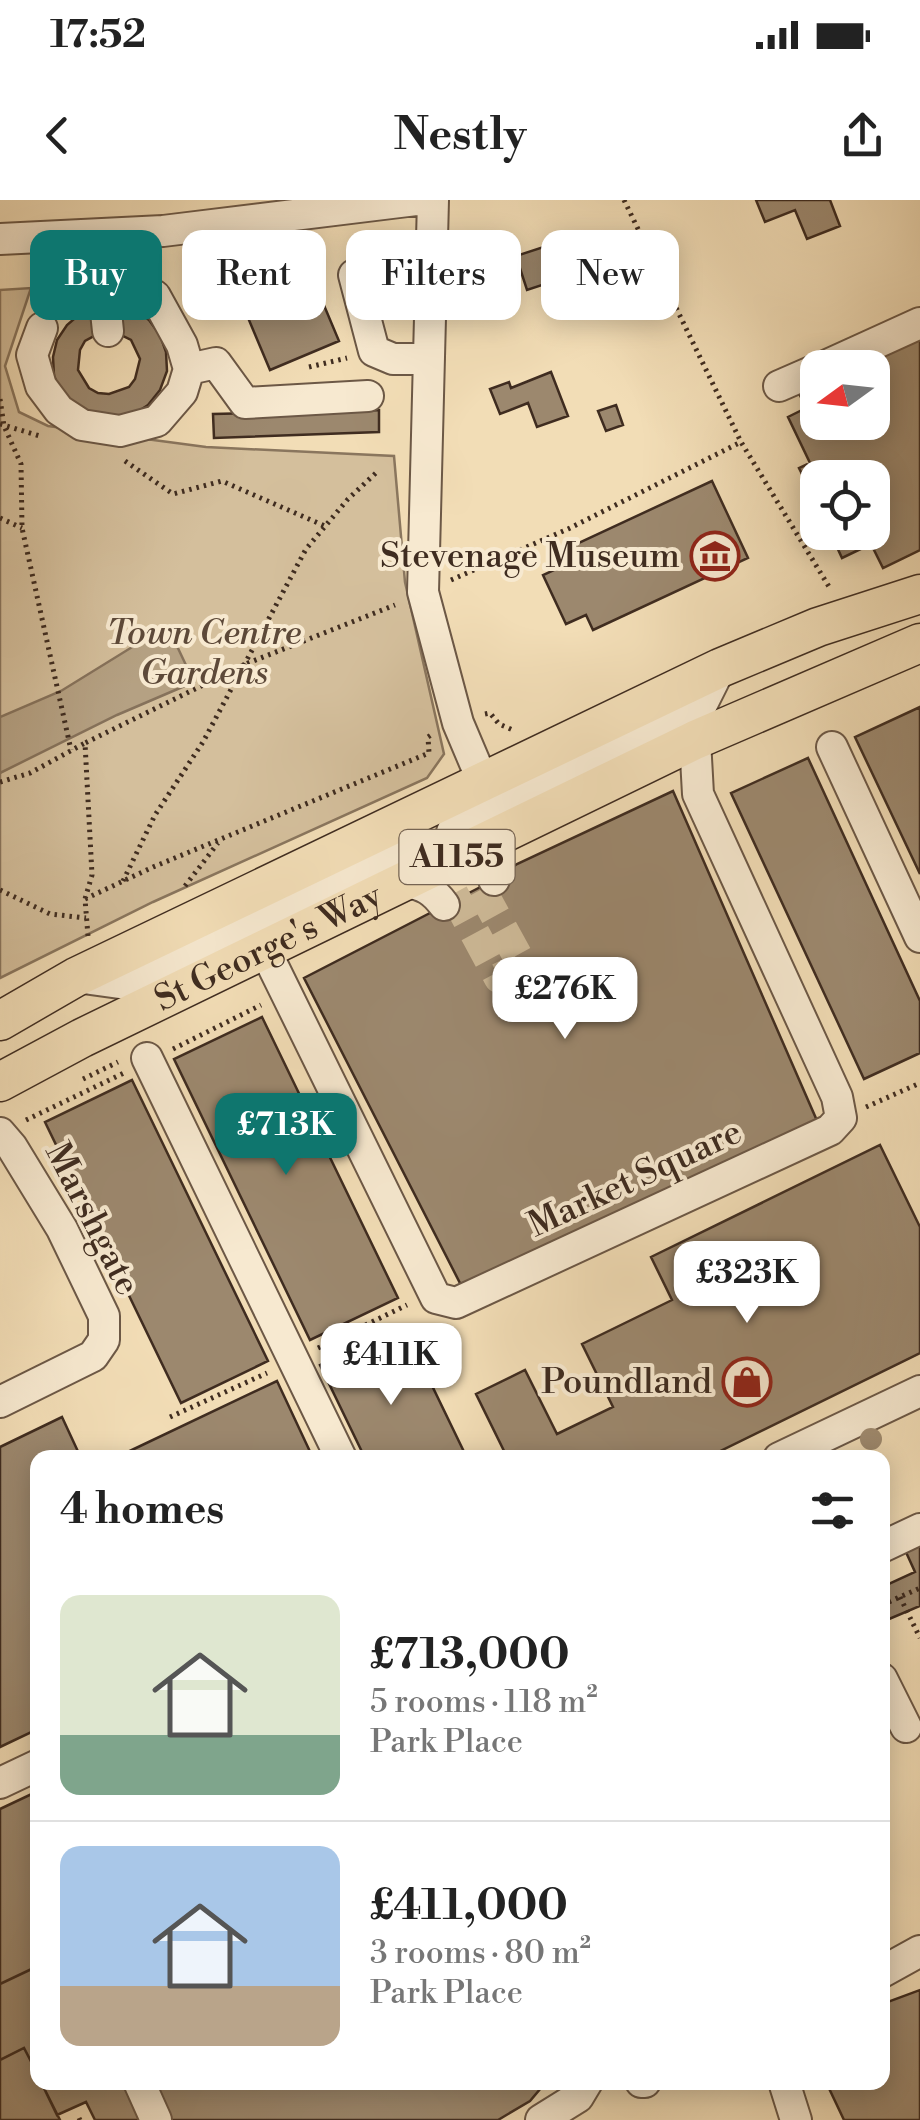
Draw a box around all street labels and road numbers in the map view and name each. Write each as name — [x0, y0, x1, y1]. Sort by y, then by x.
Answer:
road number: A1155 — [400, 830, 514, 884]
street label: St George's Way — [147, 874, 390, 1021]
street label: Market Square — [521, 1111, 749, 1247]
street label: Marshgate — [35, 1135, 149, 1303]

